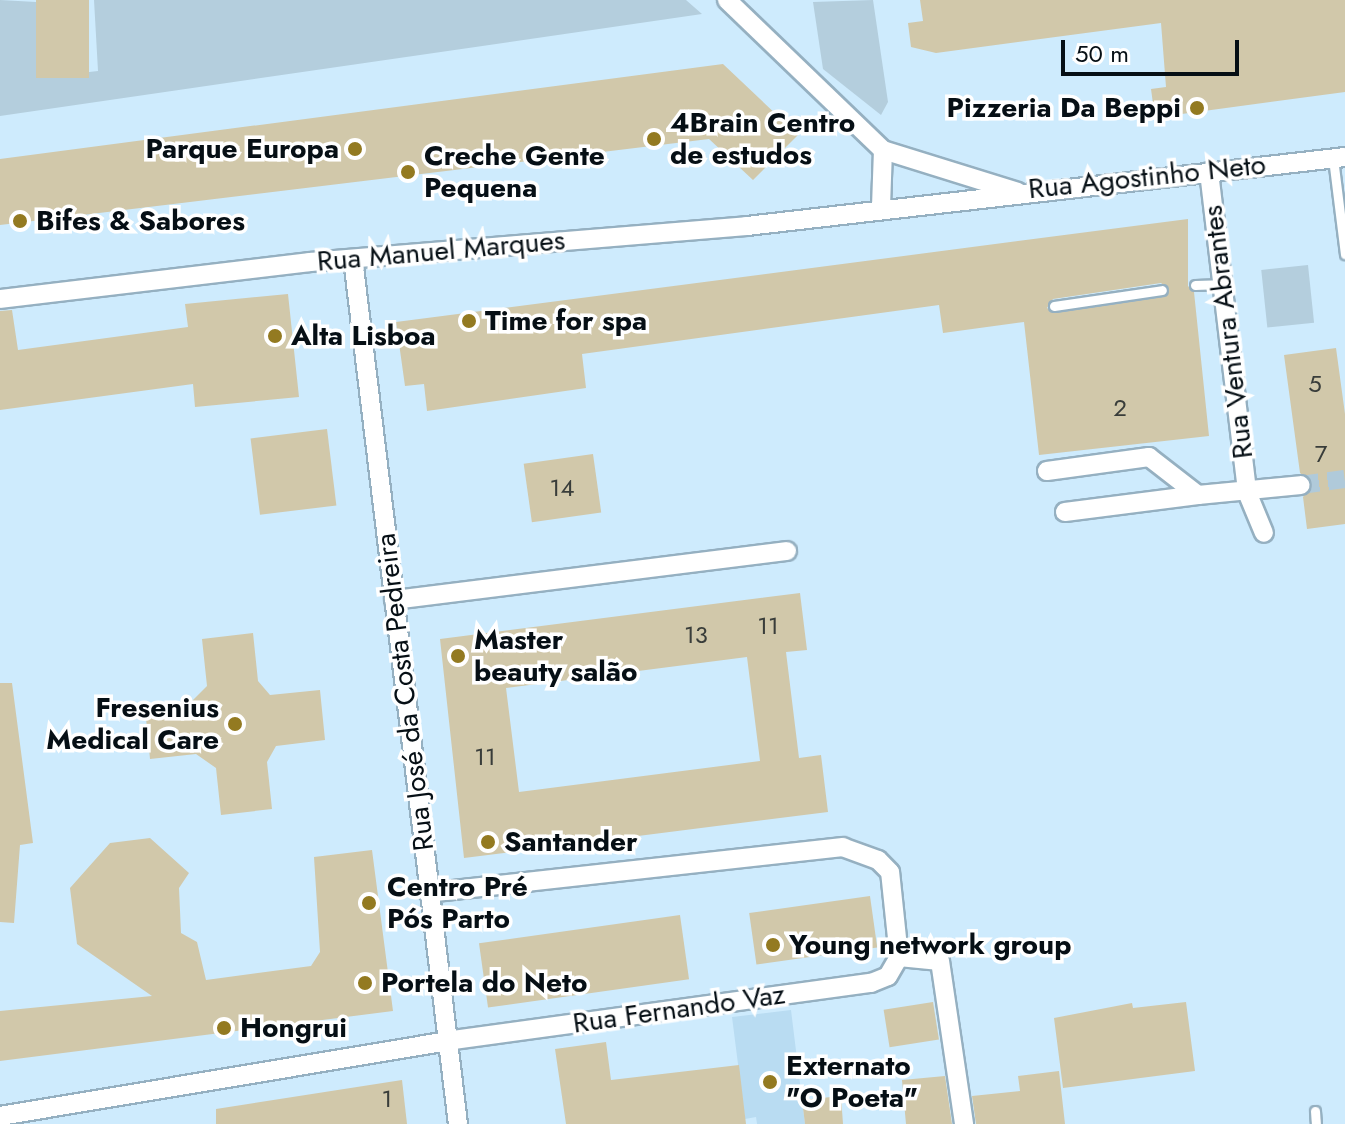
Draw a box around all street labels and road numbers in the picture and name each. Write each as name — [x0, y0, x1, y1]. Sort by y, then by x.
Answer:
street label: Rua Agostinho Neto — [1027, 148, 1267, 206]
street label: Rua Ventura Abrantes — [1196, 203, 1260, 461]
street label: Rua Manuel Marques — [316, 223, 566, 279]
street label: Rua José da Costa Pedreira — [369, 531, 441, 853]
street label: Rua Fernando Vaz — [571, 977, 787, 1041]

